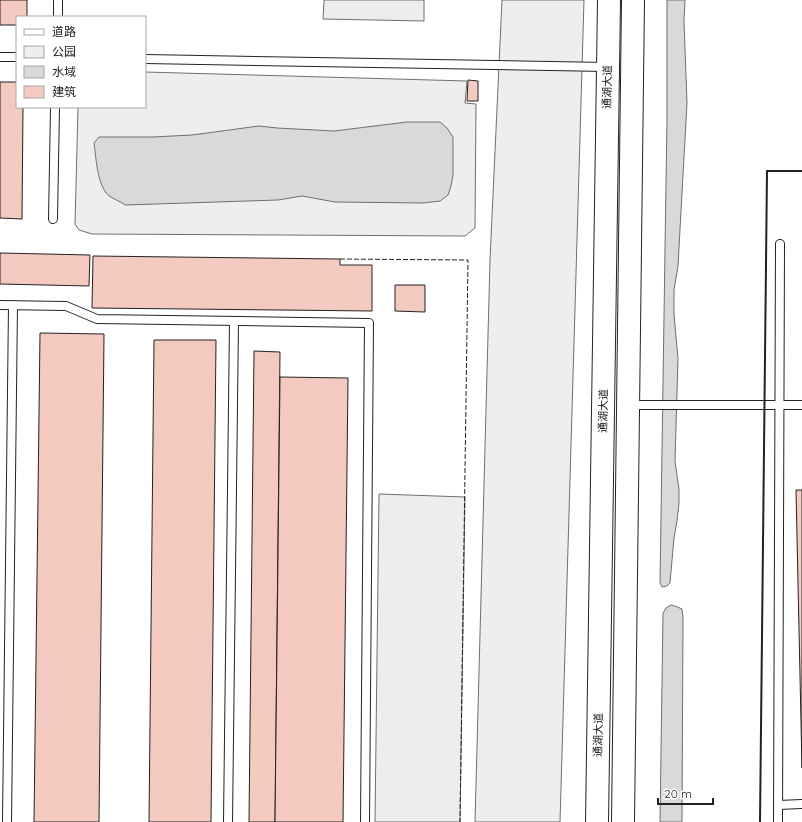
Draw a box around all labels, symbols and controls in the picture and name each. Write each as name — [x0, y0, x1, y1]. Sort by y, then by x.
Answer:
legend — [16, 16, 146, 108]
text: 道路 — [52, 24, 76, 39]
text: 公园 — [52, 44, 76, 59]
text: 水域 — [52, 64, 76, 79]
street label: 通湖大道 — [600, 65, 614, 109]
text: 建筑 — [52, 84, 76, 99]
street label: 通湖大道 — [596, 389, 610, 433]
street label: 通湖大道 — [591, 713, 605, 757]
scale bar — [658, 780, 713, 806]
text: 20 m — [664, 786, 692, 801]

